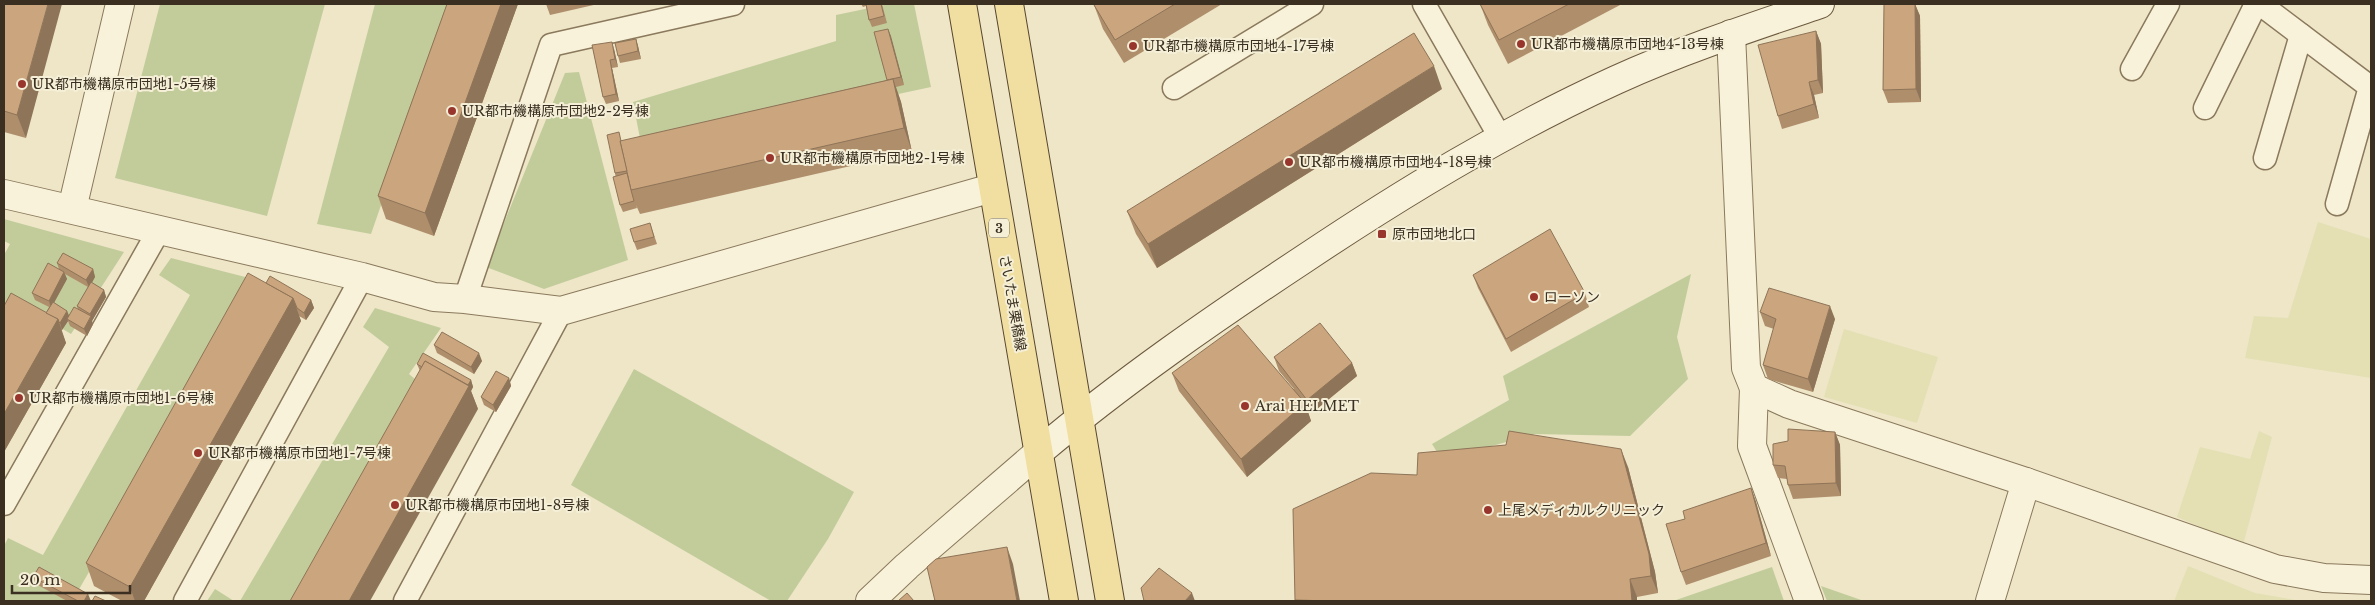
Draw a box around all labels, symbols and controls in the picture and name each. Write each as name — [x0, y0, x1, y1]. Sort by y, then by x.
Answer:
place label: UR都市機構原市団地4-13号棟 — [1531, 35, 1724, 53]
place label: UR都市機構原市団地4-17号棟 — [1143, 37, 1334, 55]
marker: UR都市機構原市団地4-13号棟 — [1515, 38, 1527, 50]
marker: UR都市機構原市団地4-17号棟 — [1127, 40, 1139, 52]
place label: UR都市機構原市団地1-5号棟 — [32, 75, 216, 93]
marker: UR都市機構原市団地1-5号棟 — [16, 78, 28, 90]
place label: UR都市機構原市団地2-2号棟 — [462, 102, 649, 120]
marker: UR都市機構原市団地2-2号棟 — [446, 105, 458, 117]
place label: UR都市機構原市団地2-1号棟 — [780, 149, 964, 167]
marker: UR都市機構原市団地2-1号棟 — [764, 152, 776, 164]
place label: UR都市機構原市団地4-18号棟 — [1299, 153, 1492, 171]
marker: UR都市機構原市団地4-18号棟 — [1283, 156, 1295, 168]
road number: 3 — [989, 218, 1009, 238]
place label: 原市団地北口 — [1392, 225, 1476, 243]
marker: 原市団地北口 — [1376, 228, 1388, 240]
street label: さいたま栗橋線 — [996, 253, 1030, 353]
place label: ローソン — [1544, 288, 1600, 306]
marker: ローソン — [1528, 291, 1540, 303]
place label: UR都市機構原市団地1-6号棟 — [29, 389, 214, 407]
marker: UR都市機構原市団地1-6号棟 — [13, 392, 25, 404]
place label: Arai HELMET — [1254, 397, 1359, 415]
marker: Arai HELMET — [1239, 400, 1251, 412]
place label: UR都市機構原市団地1-7号棟 — [208, 444, 391, 462]
marker: UR都市機構原市団地1-7号棟 — [192, 447, 204, 459]
place label: UR都市機構原市団地1-8号棟 — [405, 496, 589, 514]
marker: UR都市機構原市団地1-8号棟 — [389, 499, 401, 511]
place label: 上尾メディカルクリニック — [1498, 501, 1665, 519]
marker: 上尾メディカルクリニック — [1482, 504, 1494, 516]
scale bar — [12, 562, 130, 594]
text: 20 m — [20, 570, 60, 589]

